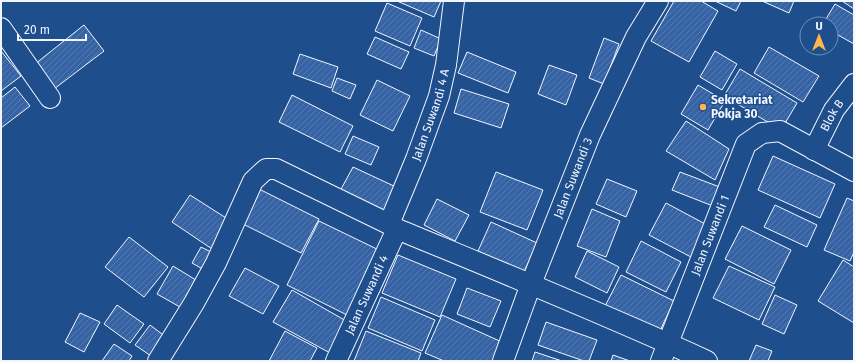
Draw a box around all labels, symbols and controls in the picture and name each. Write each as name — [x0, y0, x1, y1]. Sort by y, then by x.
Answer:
scale bar — [18, 16, 86, 42]
north arrow — [799, 16, 839, 56]
text: U — [815, 20, 823, 33]
text: 20 m — [24, 23, 50, 37]
street label: Jalan Suwandi 4 A — [409, 67, 452, 163]
place label: Sekretariat Pokja 30 — [711, 93, 773, 121]
street label: Blok B — [817, 97, 847, 134]
marker: Sekretariat Pokja 30 — [698, 102, 708, 112]
street label: Jalan Suwandi 3 — [551, 136, 595, 220]
street label: Jalan Suwandi 1 — [688, 193, 732, 277]
street label: Jalan Suwandi 4 — [342, 252, 391, 337]

